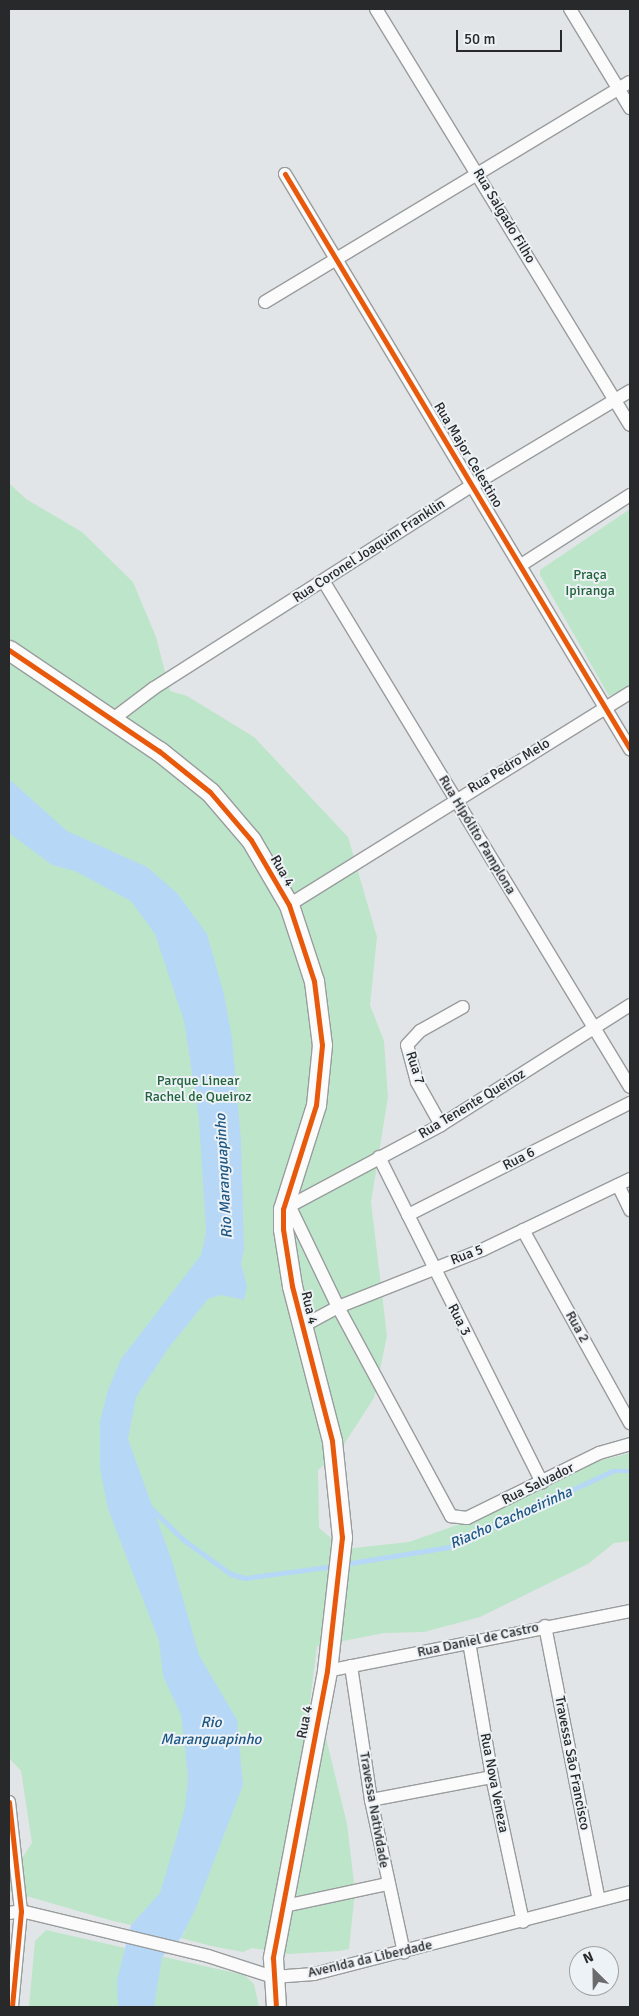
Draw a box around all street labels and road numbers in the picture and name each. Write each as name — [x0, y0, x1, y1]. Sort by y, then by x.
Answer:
street label: Rua Salgado Filho — [469, 166, 539, 266]
street label: Rua Major Celestino — [430, 399, 506, 511]
street label: Rua Coronel Joaquim Franklin — [290, 495, 448, 607]
street label: Rua Pedro Melo — [465, 735, 553, 797]
street label: Rua Hipólito Pamplona — [435, 772, 519, 898]
street label: Rua 4 — [266, 852, 298, 890]
street label: Rua 7 — [402, 1049, 428, 1087]
street label: Rua Tenente Queiroz — [416, 1065, 528, 1143]
street label: Rua 6 — [500, 1144, 538, 1174]
street label: Rua 5 — [448, 1241, 486, 1269]
street label: Rua 4 — [297, 1290, 321, 1326]
street label: Rua 3 — [444, 1301, 474, 1339]
street label: Rua 2 — [562, 1308, 592, 1346]
street label: Rua Salvador — [499, 1459, 577, 1509]
street label: Rua Daniel de Castro — [416, 1619, 540, 1661]
street label: Travessa São Francisco — [551, 1695, 593, 1831]
street label: Rua 4 — [294, 1704, 316, 1740]
street label: Rua Nova Veneza — [476, 1732, 512, 1834]
street label: Travessa Natividade — [356, 1751, 392, 1869]
street label: Avenida da Liberdade — [306, 1936, 434, 1982]

